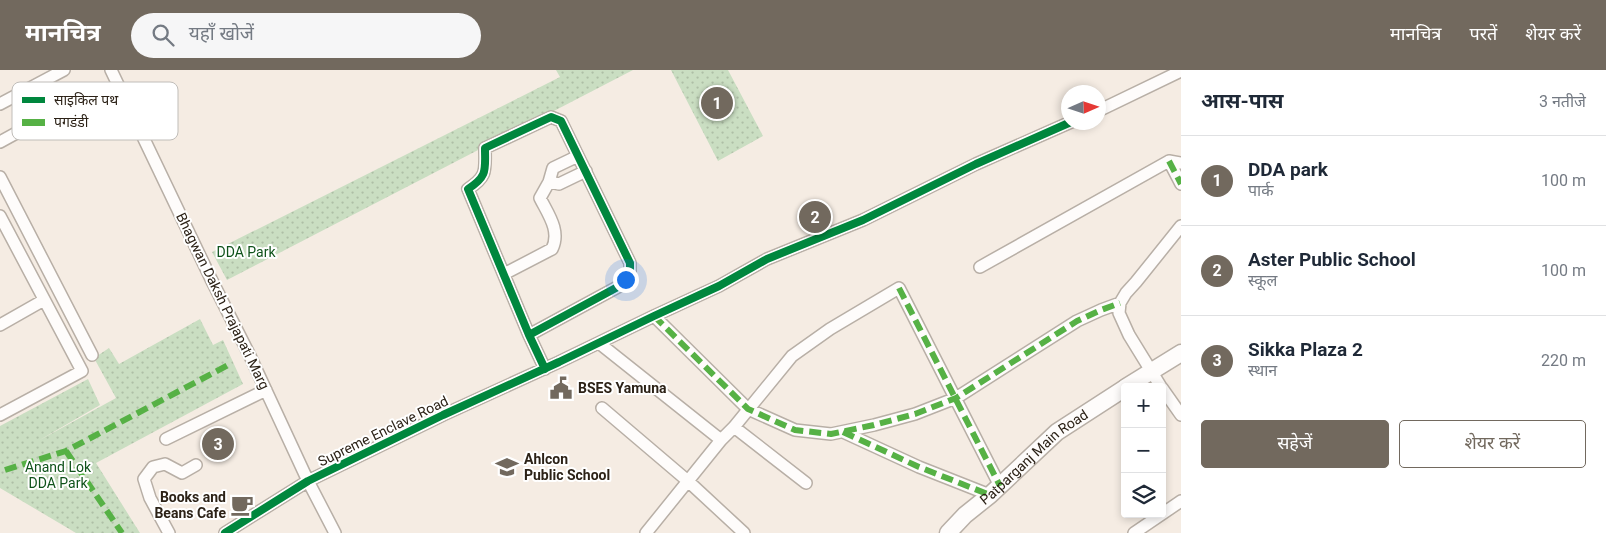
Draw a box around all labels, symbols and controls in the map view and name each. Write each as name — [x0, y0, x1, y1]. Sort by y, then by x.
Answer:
search box — [131, 13, 481, 58]
text: मानचित्र — [25, 19, 101, 47]
icon: search — [149, 21, 177, 49]
text: यहाँ खोजें — [189, 22, 254, 45]
text: मानचित्र — [1390, 23, 1441, 44]
text: परतें — [1469, 23, 1497, 44]
text: शेयर करें — [1525, 23, 1581, 44]
legend — [12, 82, 178, 140]
pin: 1 — [701, 84, 733, 122]
north arrow — [1061, 85, 1106, 130]
text: आस-पास — [1201, 89, 1283, 113]
text: साइकिल पथ — [54, 92, 119, 108]
text: 3 नतीजे — [1539, 92, 1586, 111]
text: पगडंडी — [54, 114, 89, 130]
text: DDA park — [1248, 158, 1328, 181]
text: 1 — [1212, 171, 1222, 190]
text: 100 m — [1541, 171, 1586, 190]
text: पार्क — [1248, 181, 1274, 200]
pin: 2 — [799, 198, 831, 236]
street label: Bhagwan Daksh Prajapati Marg — [173, 210, 273, 392]
park label: DDA Park — [216, 244, 276, 260]
text: Aster Public School — [1248, 248, 1416, 271]
text: 2 — [1212, 261, 1222, 280]
text: 100 m — [1541, 261, 1586, 280]
your location — [613, 267, 639, 293]
text: स्कूल — [1248, 271, 1277, 290]
text: Sikka Plaza 2 — [1248, 338, 1363, 361]
text: 3 — [1212, 351, 1222, 370]
text: 220 m — [1541, 351, 1586, 370]
text: स्थान — [1248, 361, 1277, 380]
public building icon: BSES Yamuna — [548, 375, 574, 401]
place label: BSES Yamuna — [578, 380, 667, 396]
map controls — [1121, 383, 1166, 518]
button: + — [1121, 383, 1166, 428]
street label: Supreme Enclave Road — [315, 393, 451, 469]
street label: Patparganj Main Road — [977, 406, 1091, 508]
button: सहेजें — [1201, 420, 1389, 468]
button: शेयर करें — [1399, 420, 1586, 468]
pin: 3 — [202, 425, 234, 463]
button: − — [1121, 428, 1166, 473]
place label: Ahlcon Public School — [524, 451, 610, 483]
school or university icon: Ahlcon Public School — [494, 454, 520, 480]
park label: Anand Lok DDA Park — [25, 459, 92, 491]
button: layers — [1121, 473, 1166, 518]
place label: Books and Beans Cafe — [154, 489, 226, 521]
cafe icon: Books and Beans Cafe — [229, 492, 255, 518]

